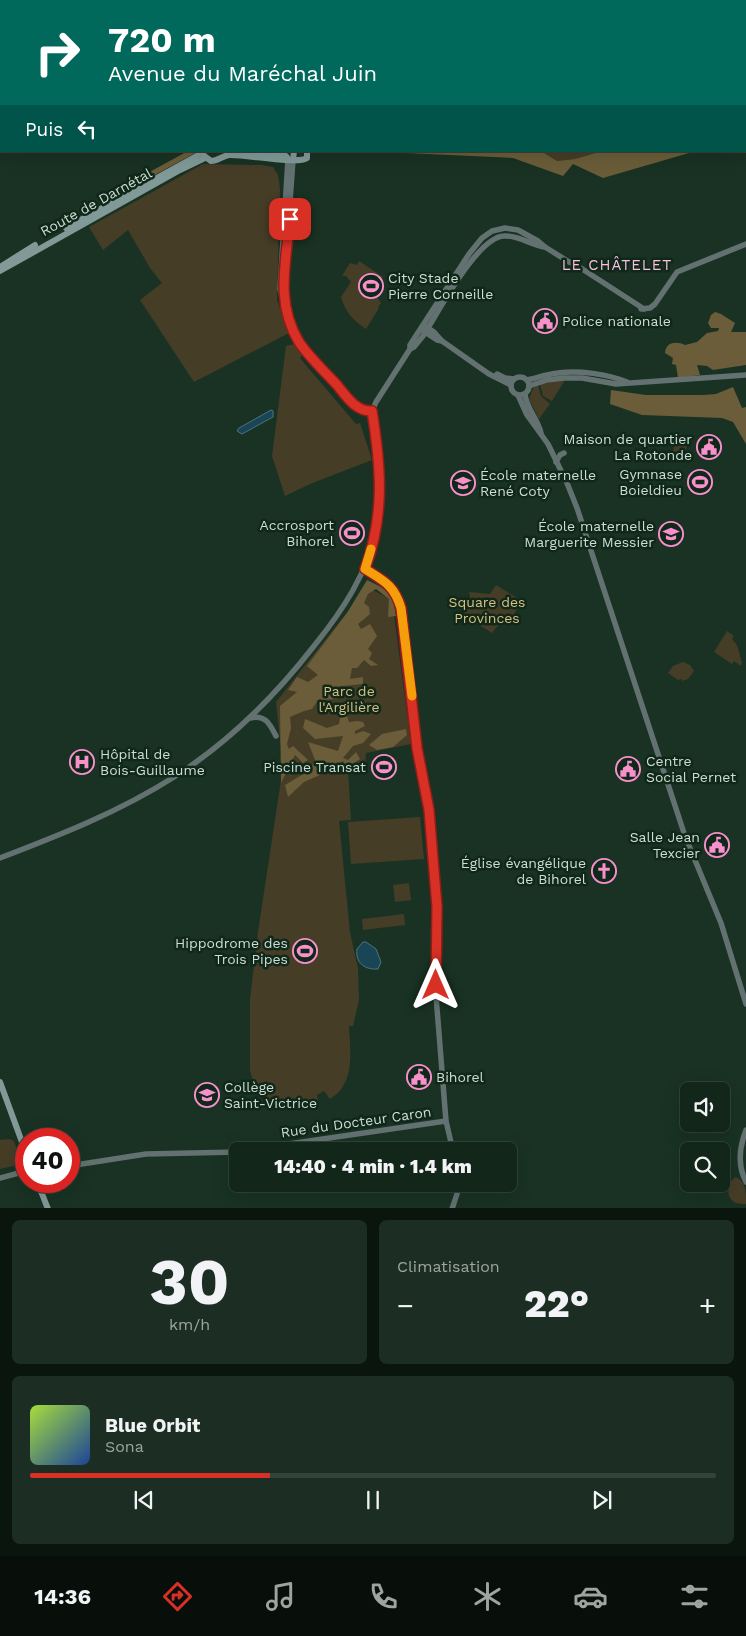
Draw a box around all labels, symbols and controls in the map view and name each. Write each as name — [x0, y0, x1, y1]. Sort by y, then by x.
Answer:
text: 720 m — [108, 19, 216, 61]
icon: right — [25, 20, 90, 85]
text: Avenue du Maréchal Juin — [108, 61, 377, 86]
icon: left — [73, 115, 101, 143]
text: Puis — [25, 118, 63, 141]
street label: Route de Darnétal — [38, 164, 155, 239]
pin — [269, 198, 311, 240]
icon: arrive — [276, 205, 304, 233]
district label: LE CHÂTELET — [562, 256, 672, 274]
place label: City Stade Pierre Corneille — [388, 270, 493, 302]
sports icon: City Stade Pierre Corneille — [358, 273, 384, 299]
public building icon: Police nationale — [532, 308, 558, 334]
place label: Police nationale — [562, 313, 671, 329]
place label: Maison de quartier La Rotonde — [564, 431, 692, 463]
public building icon: Maison de quartier La Rotonde — [696, 434, 722, 460]
place label: Gymnase Boieldieu — [619, 466, 682, 498]
place label: École maternelle René Coty — [480, 467, 596, 499]
sports icon: Gymnase Boieldieu — [687, 469, 713, 495]
school or university icon: École maternelle René Coty — [450, 470, 476, 496]
place label: Accrosport Bihorel — [260, 517, 335, 549]
place label: École maternelle Marguerite Messier — [524, 518, 654, 550]
sports icon: Accrosport Bihorel — [339, 520, 365, 546]
school or university icon: École maternelle Marguerite Messier — [658, 521, 684, 547]
park label: Square des Provinces — [449, 594, 525, 626]
park label: Parc de l'Argilière — [318, 683, 380, 715]
place label: Hôpital de Bois-Guillaume — [100, 746, 205, 778]
hospital icon: Hôpital de Bois-Guillaume — [69, 749, 95, 775]
place label: Centre Social Pernet — [646, 753, 736, 785]
sports icon: Piscine Transat — [371, 754, 397, 780]
public building icon: Centre Social Pernet — [615, 756, 641, 782]
place label: Piscine Transat — [263, 759, 366, 775]
place label: Salle Jean Texcier — [630, 829, 700, 861]
public building icon: Salle Jean Texcier — [704, 832, 730, 858]
place label: Église évangélique de Bihorel — [461, 855, 587, 887]
church icon: Église évangélique de Bihorel — [591, 858, 617, 884]
place label: Hippodrome des Trois Pipes — [175, 935, 288, 967]
sports icon: Hippodrome des Trois Pipes — [292, 938, 318, 964]
position arrow — [409, 958, 461, 1010]
public building icon: Bihorel — [406, 1064, 432, 1090]
place label: Bihorel — [436, 1069, 484, 1085]
place label: Collège Saint-Victrice — [224, 1079, 317, 1111]
school or university icon: Collège Saint-Victrice — [194, 1082, 220, 1108]
map controls — [680, 1082, 730, 1192]
button: sound — [680, 1082, 730, 1132]
street label: Rue du Docteur Caron — [280, 1104, 432, 1140]
speed limit sign: 40 — [15, 1128, 80, 1193]
button: search — [680, 1142, 730, 1192]
text: 14:40 · 4 min · 1.4 km — [274, 1155, 472, 1178]
text: 30 — [149, 1244, 230, 1320]
text: Climatisation — [397, 1257, 500, 1276]
text: 22° — [524, 1282, 589, 1326]
text: − — [397, 1289, 414, 1322]
text: + — [699, 1289, 716, 1322]
text: km/h — [169, 1315, 210, 1334]
text: Blue Orbit — [105, 1414, 200, 1437]
text: Sona — [105, 1437, 144, 1456]
icon: previous — [130, 1486, 158, 1514]
icon: pause — [359, 1486, 387, 1514]
icon: next — [588, 1486, 616, 1514]
icon: directions — [160, 1579, 195, 1614]
icon: music — [263, 1579, 298, 1614]
icon: phone — [366, 1579, 401, 1614]
icon: climate — [470, 1579, 505, 1614]
icon: car — [573, 1579, 608, 1614]
icon: filters — [677, 1579, 712, 1614]
text: 14:36 — [34, 1584, 91, 1609]

